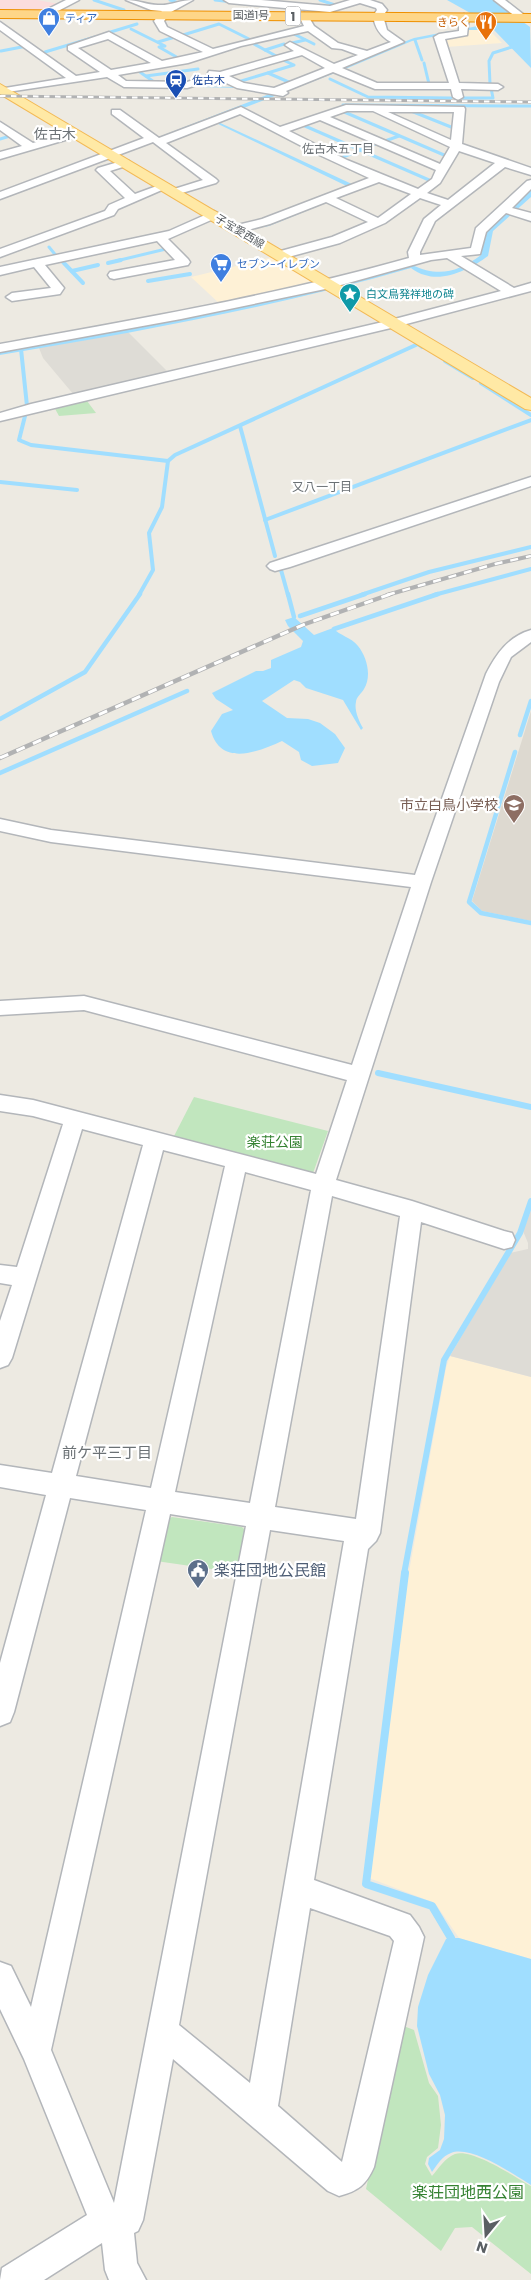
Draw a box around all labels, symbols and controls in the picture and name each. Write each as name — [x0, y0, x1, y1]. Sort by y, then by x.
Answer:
shop icon: ティア — [37, 6, 61, 37]
street label: 国道1号 — [233, 7, 269, 23]
road number: 1 — [286, 7, 300, 26]
place label: ティア — [65, 10, 97, 26]
restaurant icon: きらく — [474, 10, 498, 41]
place label: きらく — [437, 14, 470, 30]
station icon: 佐古木 — [164, 68, 188, 99]
place label: 佐古木 — [192, 72, 225, 88]
district label: 佐古木 — [34, 124, 76, 144]
district label: 佐古木五丁目 — [302, 140, 374, 157]
street label: 子宝愛西線 — [212, 210, 268, 252]
supermarket icon: セブン-イレブン — [209, 252, 233, 283]
place label: セブン-イレブン — [237, 256, 320, 272]
place icon: 白文鳥発祥地の碑 — [338, 282, 362, 313]
place label: 白文鳥発祥地の碑 — [366, 286, 454, 302]
district label: 又八一丁目 — [292, 478, 352, 495]
school or university icon: 市立白鳥小学校 — [502, 793, 526, 824]
place label: 市立白鳥小学校 — [400, 795, 498, 815]
park label: 楽荘公園 — [247, 1132, 303, 1152]
district label: 前ケ平三丁目 — [62, 1442, 152, 1463]
public building icon: 楽荘団地公民館 — [186, 1558, 210, 1589]
place label: 楽荘団地公民館 — [214, 1559, 326, 1582]
park label: 楽荘団地西公園 — [412, 2181, 524, 2204]
north arrow — [461, 2210, 511, 2260]
text: N — [474, 2236, 490, 2259]

